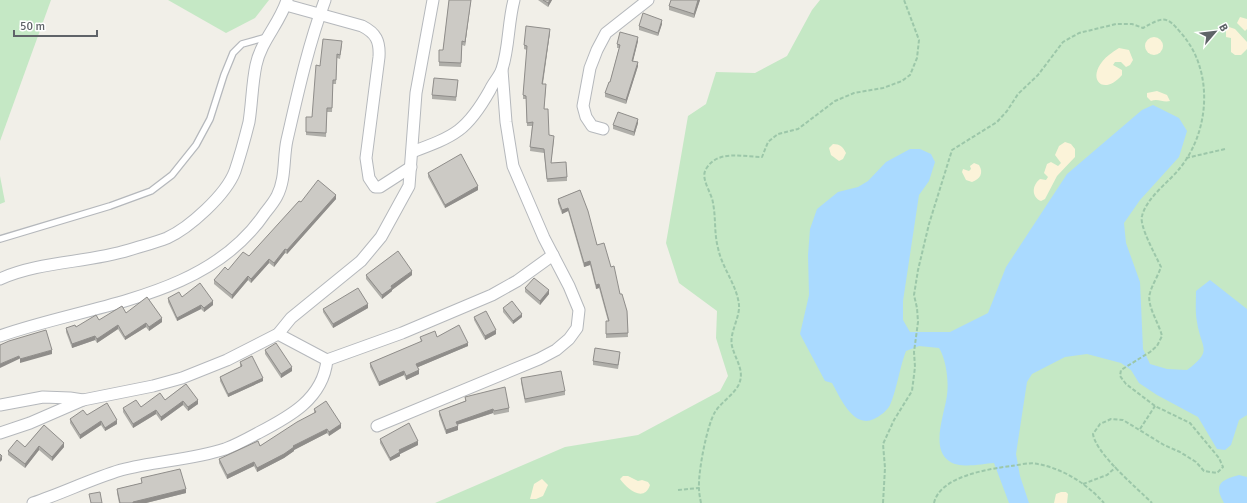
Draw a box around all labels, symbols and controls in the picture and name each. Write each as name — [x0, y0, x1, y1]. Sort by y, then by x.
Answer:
scale bar — [14, 12, 97, 38]
north arrow — [1195, 12, 1235, 52]
text: 50 m — [20, 19, 45, 34]
text: B — [1216, 22, 1231, 34]

